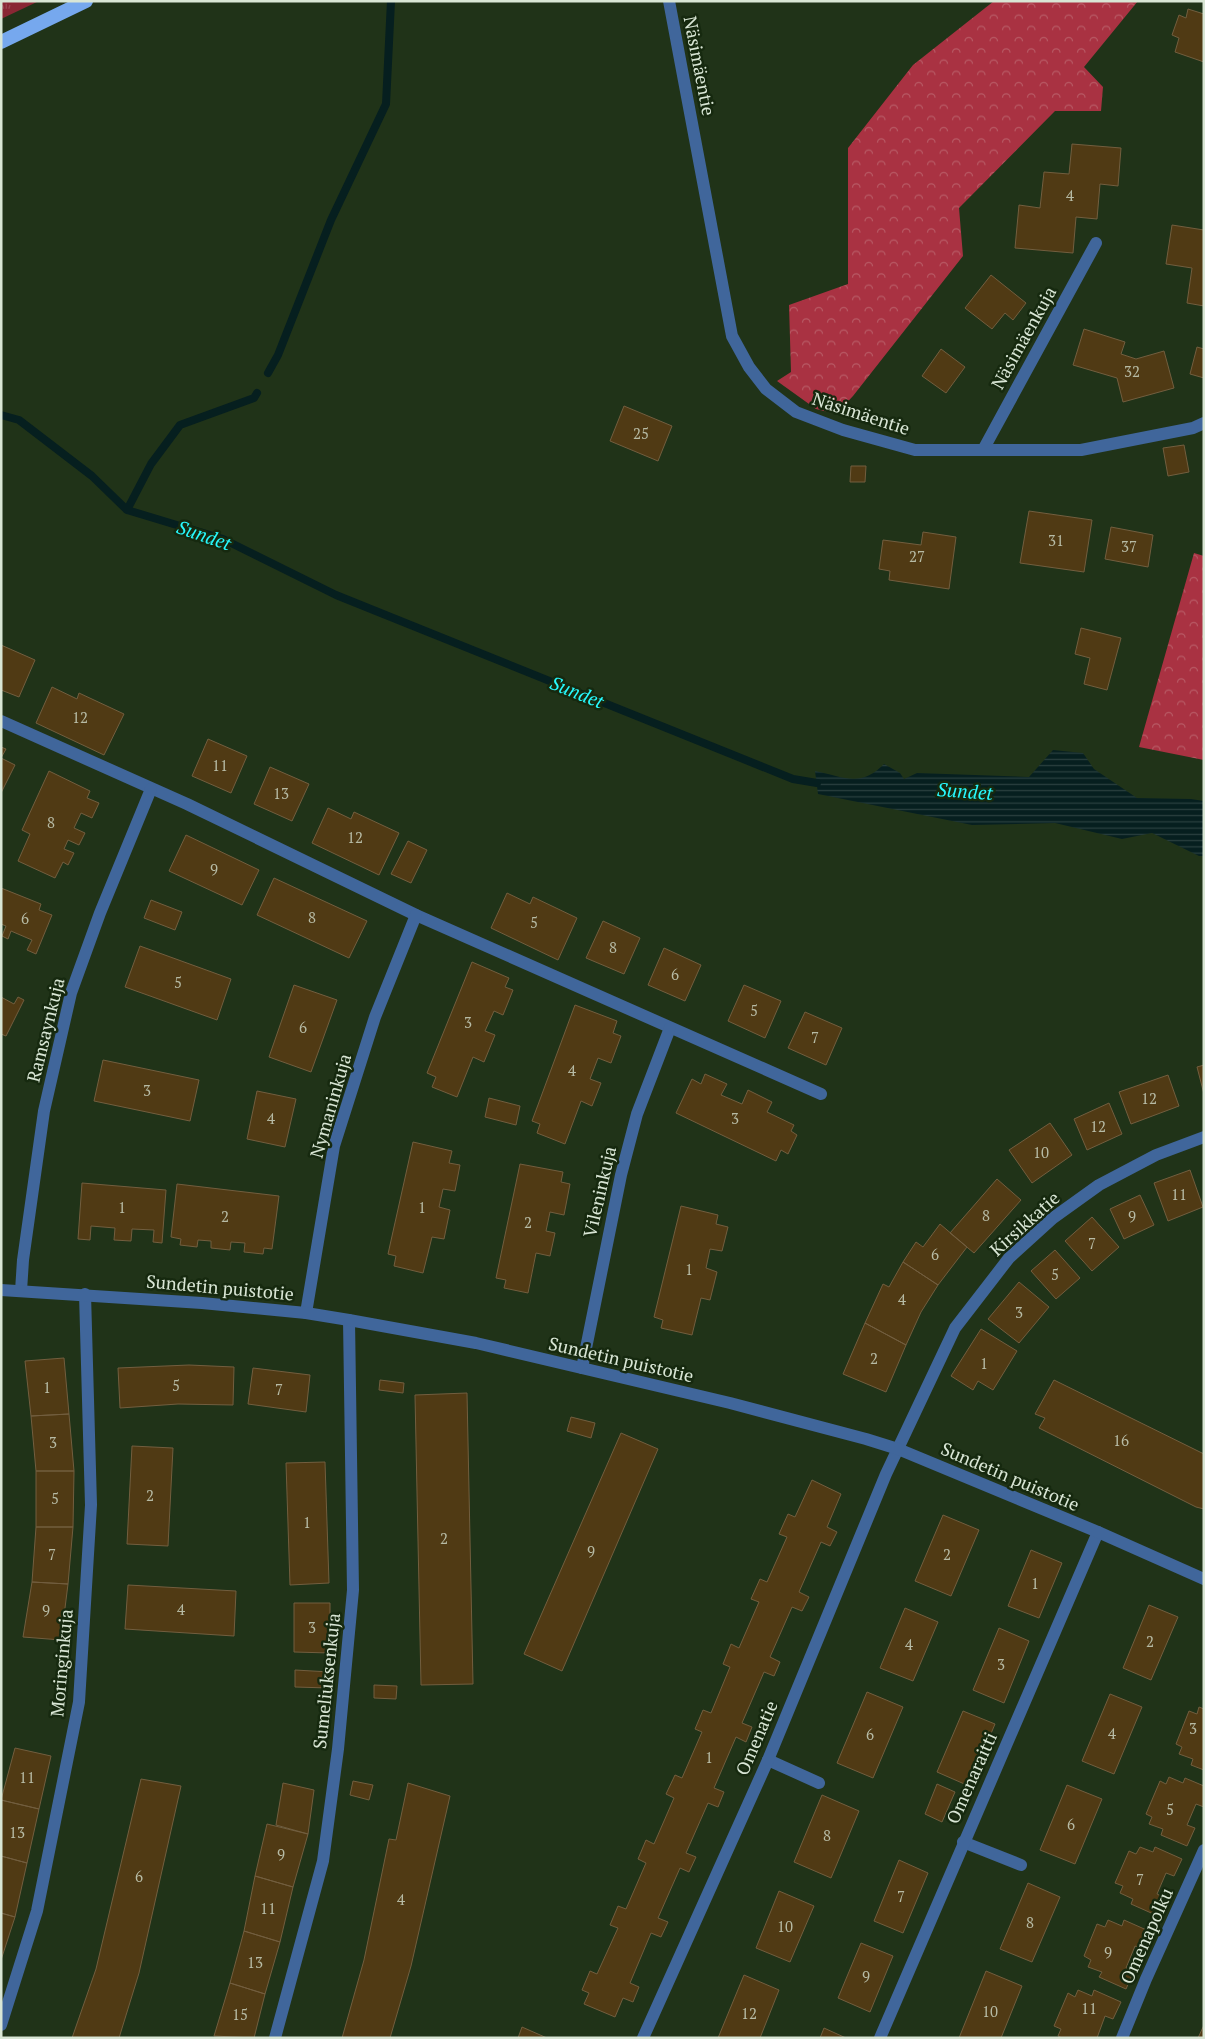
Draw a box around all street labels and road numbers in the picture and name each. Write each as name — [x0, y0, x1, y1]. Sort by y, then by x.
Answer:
street label: Näsimäentie — [679, 14, 721, 118]
street label: Näsimäenkuja — [985, 282, 1061, 393]
street label: Näsimäentie — [810, 386, 913, 440]
street label: Ramsaynkuja — [20, 975, 70, 1084]
street label: Nymaninkuja — [304, 1051, 356, 1161]
street label: Vileninkuja — [577, 1144, 621, 1240]
street label: Kirsikkatie — [984, 1186, 1064, 1261]
street label: Sundetin puistotie — [145, 1269, 295, 1305]
street label: Sundetin puistotie — [546, 1331, 696, 1387]
street label: Sundetin puistotie — [937, 1436, 1083, 1516]
street label: Moringinkuja — [44, 1608, 78, 1718]
street label: Sumeliuksenkuja — [307, 1612, 345, 1750]
street label: Omenatie — [730, 1697, 783, 1779]
street label: Omenaraitti — [940, 1728, 1002, 1827]
street label: Omenapolku — [1114, 1884, 1178, 1987]

